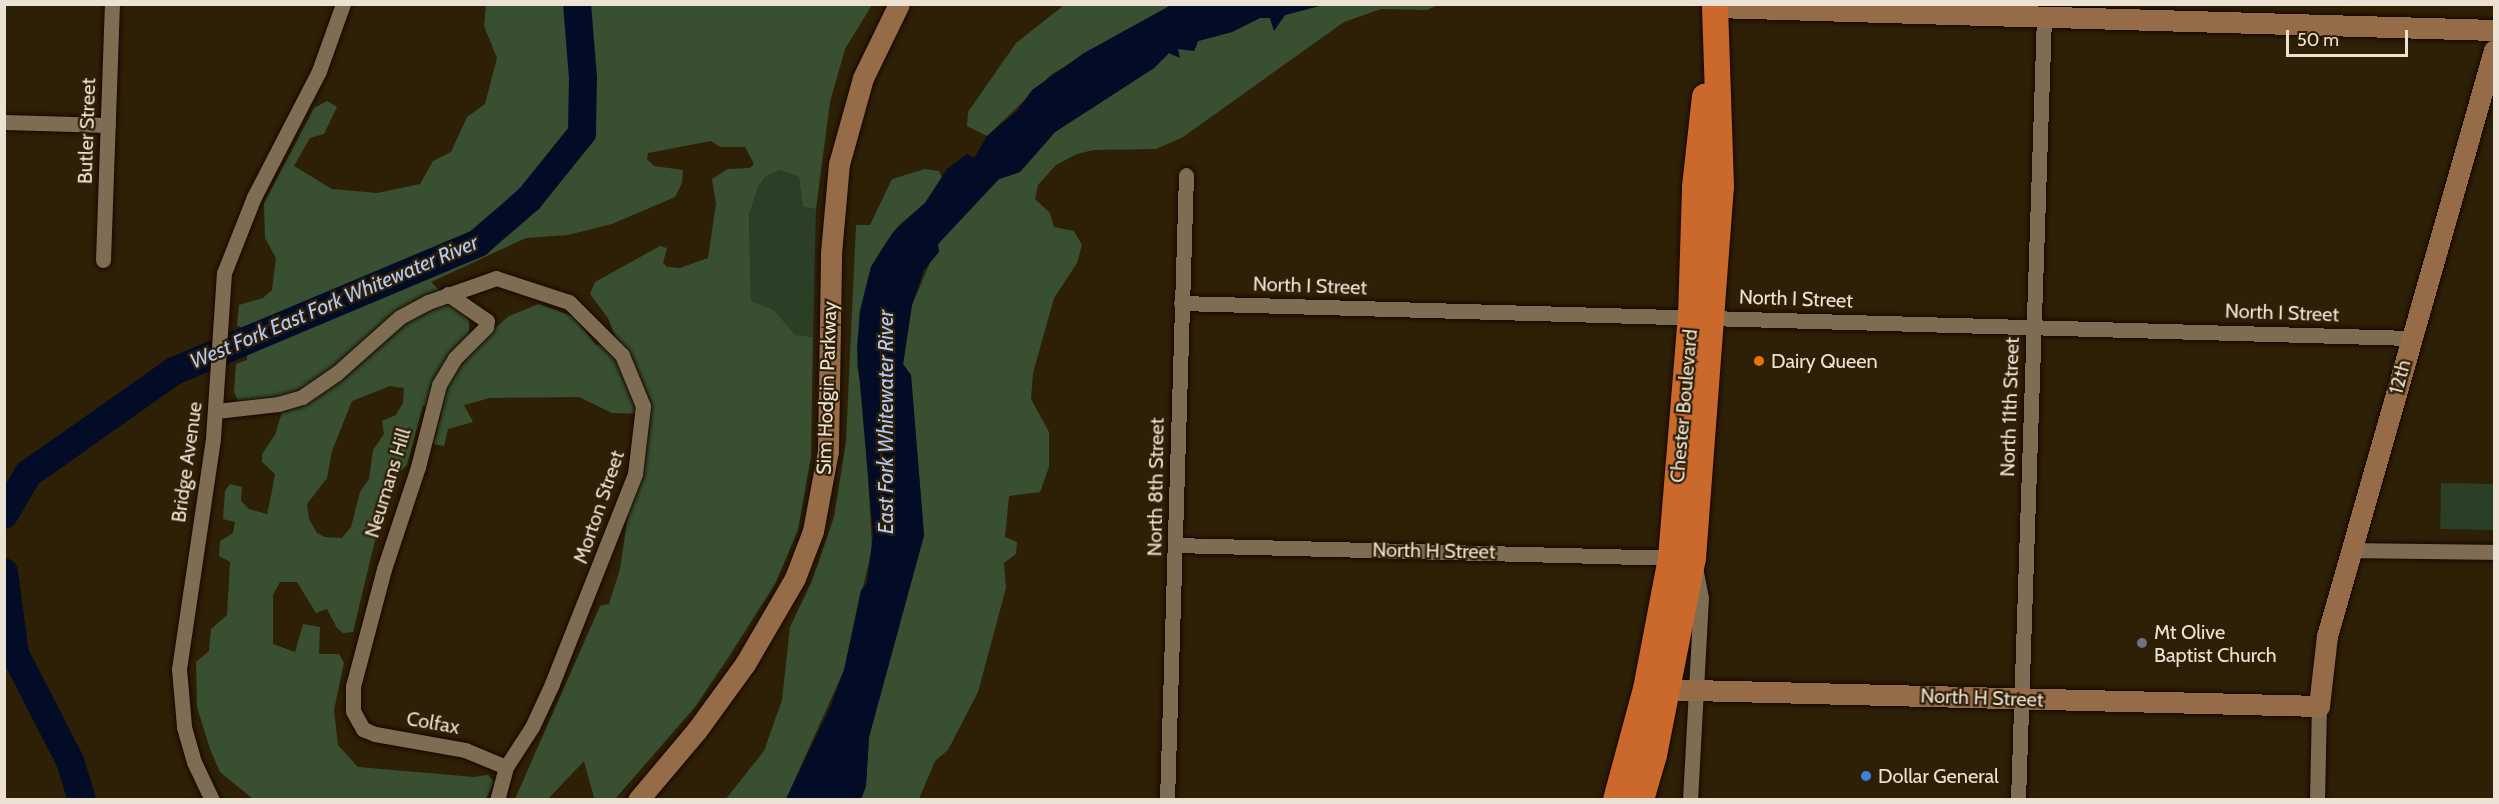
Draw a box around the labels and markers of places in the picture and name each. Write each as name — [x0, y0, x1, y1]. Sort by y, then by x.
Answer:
place label: Dairy Queen — [1771, 349, 1878, 373]
marker: Dairy Queen — [1752, 354, 1766, 368]
place label: Mt Olive Baptist Church — [2154, 620, 2277, 667]
marker: Mt Olive Baptist Church — [2135, 636, 2149, 650]
place label: Dollar General — [1878, 764, 1999, 788]
marker: Dollar General — [1859, 769, 1873, 783]

